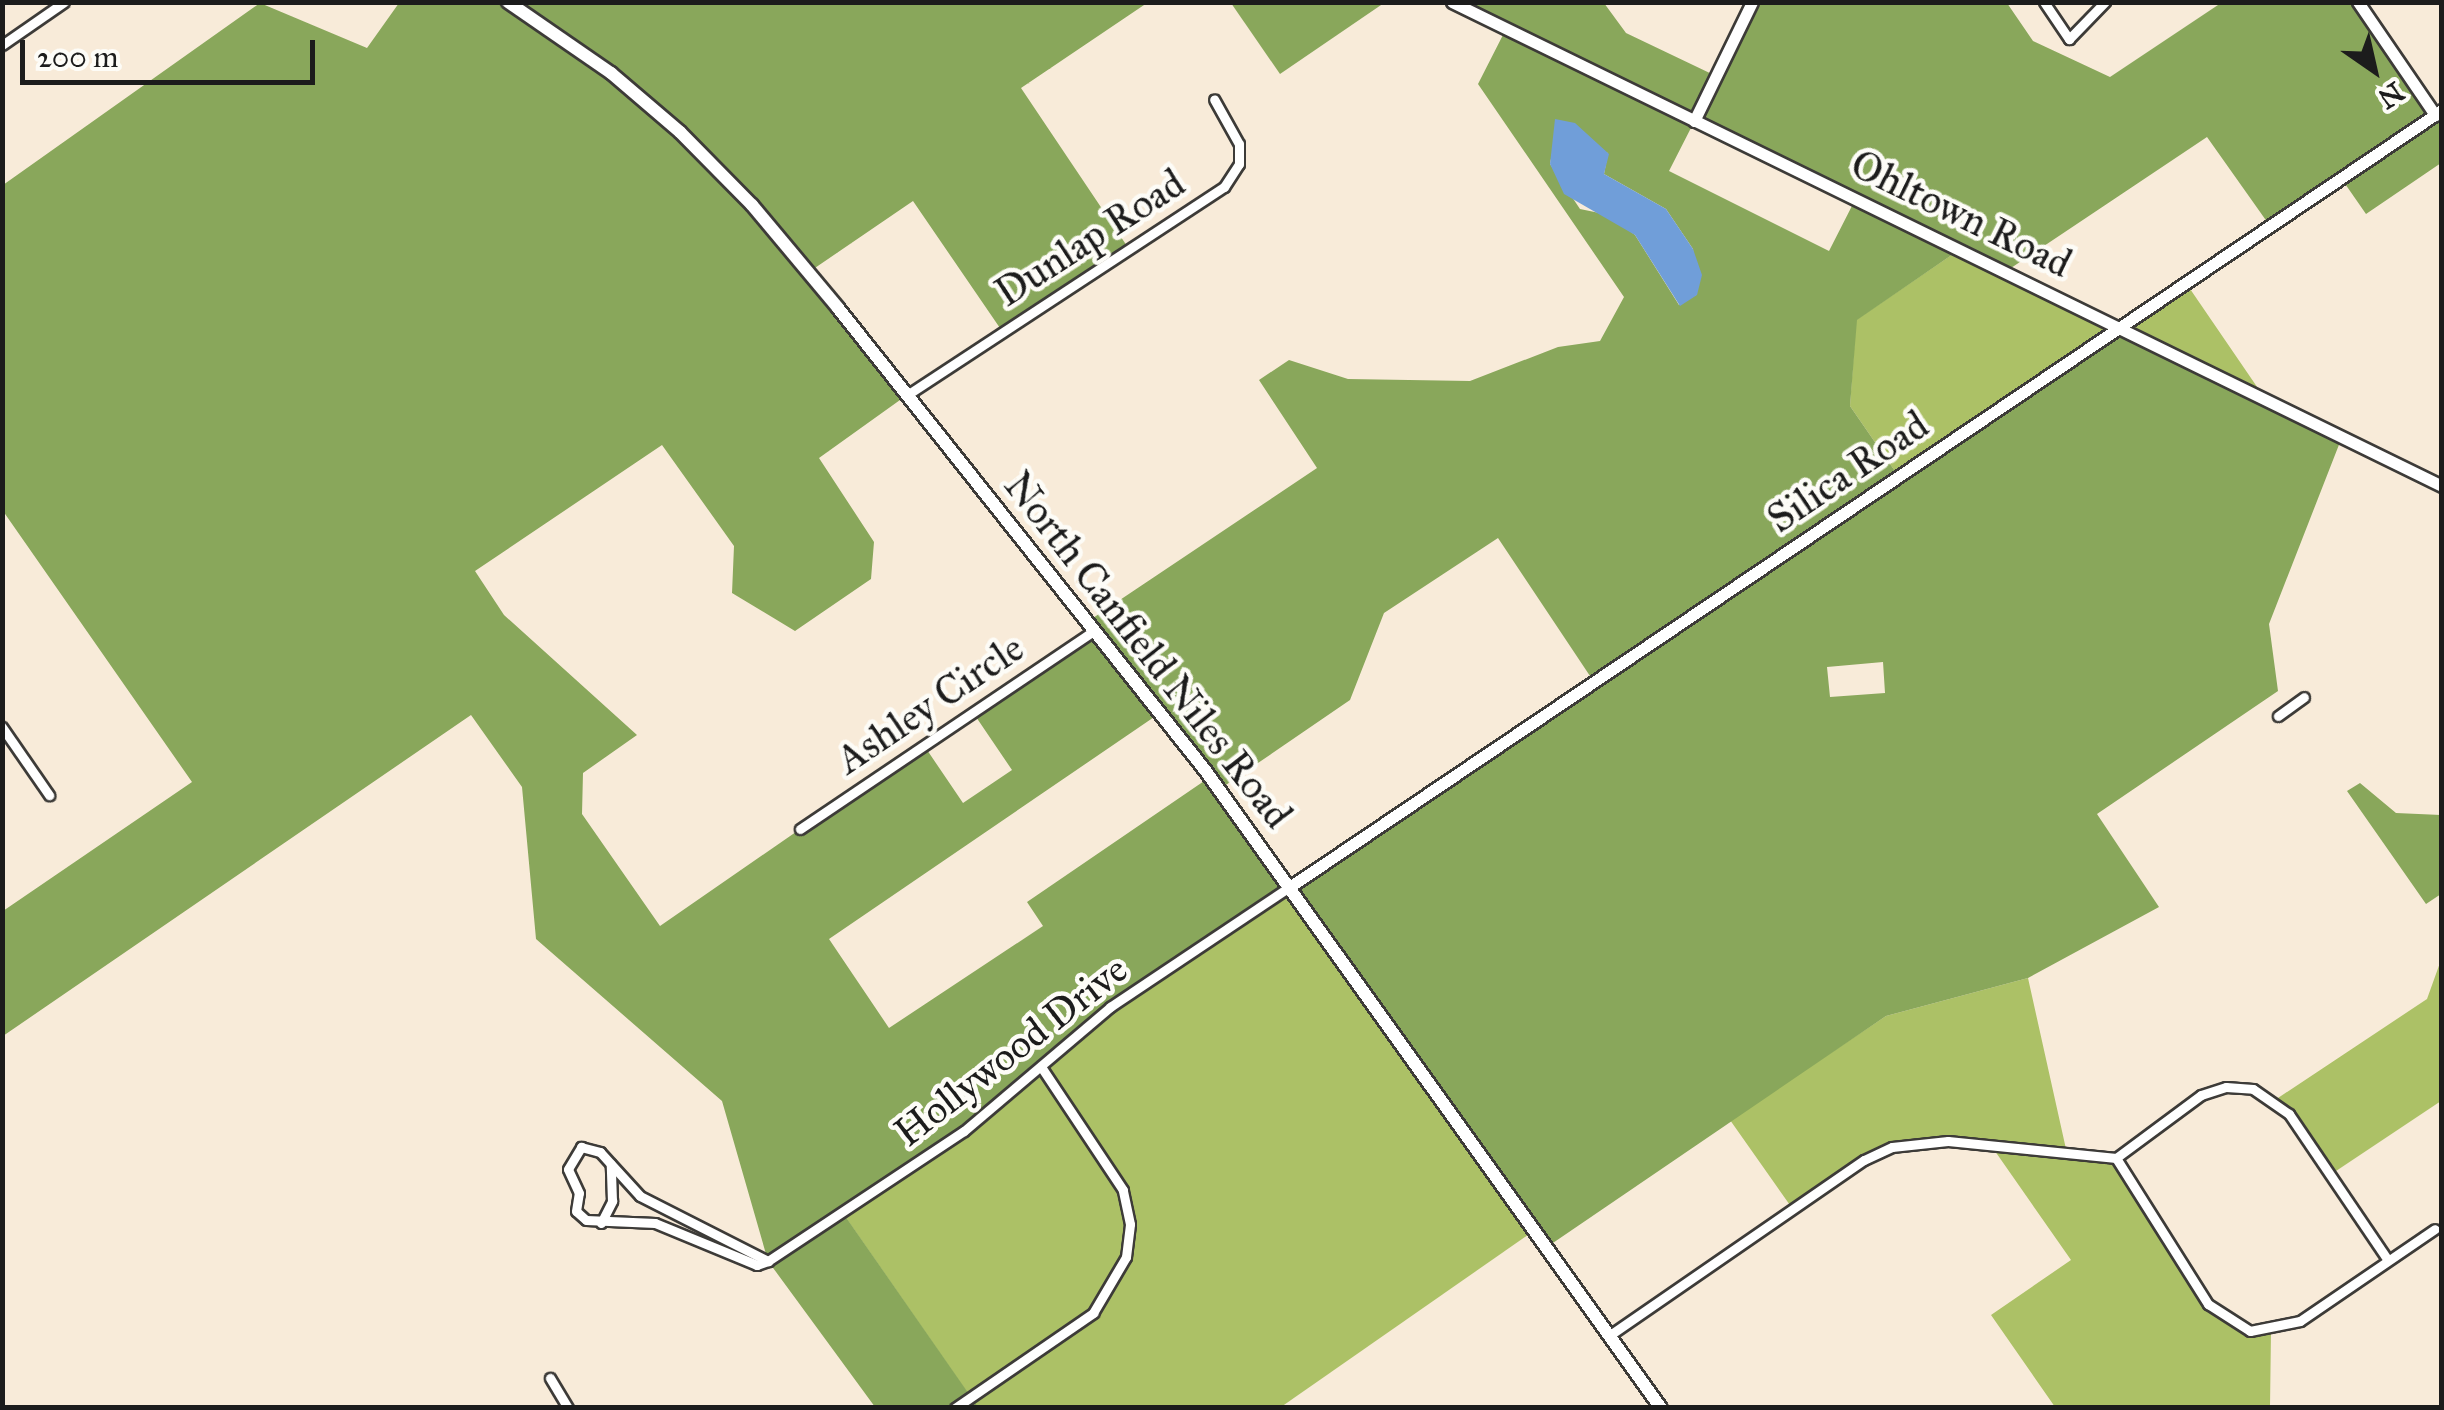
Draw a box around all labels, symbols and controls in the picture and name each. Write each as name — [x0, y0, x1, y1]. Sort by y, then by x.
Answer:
scale bar — [25, 20, 320, 82]
north arrow — [2324, 20, 2424, 120]
text: 200 m — [37, 39, 118, 75]
text: N — [2371, 74, 2411, 116]
street label: Ohltown Road — [1843, 140, 2079, 288]
street label: Dunlap Road — [986, 159, 1194, 317]
street label: Silica Road — [1759, 401, 1937, 543]
street label: North Canfield Niles Road — [994, 462, 1302, 838]
street label: Ashley Circle — [827, 624, 1033, 784]
street label: Hollywood Drive — [885, 945, 1137, 1157]

